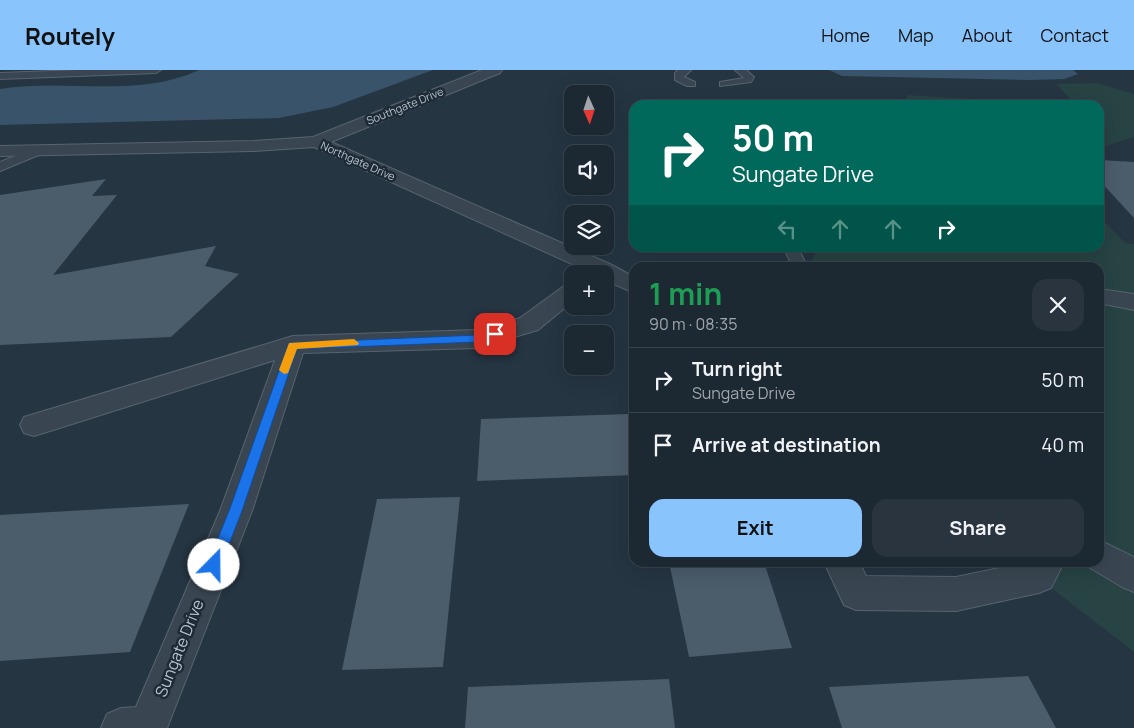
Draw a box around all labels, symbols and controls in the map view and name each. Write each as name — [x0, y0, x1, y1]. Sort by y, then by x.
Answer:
text: Routely — [25, 19, 115, 52]
text: Home — [821, 23, 870, 47]
text: Map — [898, 23, 934, 47]
text: About — [962, 23, 1012, 47]
text: Contact — [1040, 23, 1109, 47]
street label: Southgate Drive — [364, 83, 446, 128]
north arrow — [564, 85, 614, 135]
map controls — [564, 85, 614, 375]
text: 50 m — [732, 114, 814, 162]
icon: right — [649, 120, 714, 185]
street label: Northgate Drive — [319, 137, 398, 184]
button: sound — [564, 145, 614, 195]
text: Sungate Drive — [732, 159, 874, 189]
button: layers — [564, 205, 614, 255]
icon: left — [773, 215, 801, 243]
icon: ahead — [826, 215, 854, 243]
icon: ahead — [879, 215, 907, 243]
icon: right — [932, 215, 960, 243]
button: + — [564, 265, 614, 315]
text: 1 min — [649, 273, 722, 314]
button: close — [1032, 279, 1084, 331]
pin — [474, 313, 516, 355]
text: 90 m · 08:35 — [649, 313, 737, 335]
icon: arrive — [481, 320, 509, 348]
button: − — [564, 325, 614, 375]
text: Turn right — [692, 356, 782, 382]
icon: right — [649, 366, 677, 394]
text: 50 m — [1042, 367, 1084, 393]
text: Sungate Drive — [692, 382, 795, 404]
icon: arrive — [649, 431, 677, 459]
text: Arrive at destination — [692, 432, 881, 458]
text: 40 m — [1041, 432, 1084, 458]
button: Exit — [649, 499, 862, 557]
button: Share — [872, 499, 1084, 557]
position arrow — [187, 538, 239, 590]
street label: Sungate Drive — [149, 596, 209, 700]

